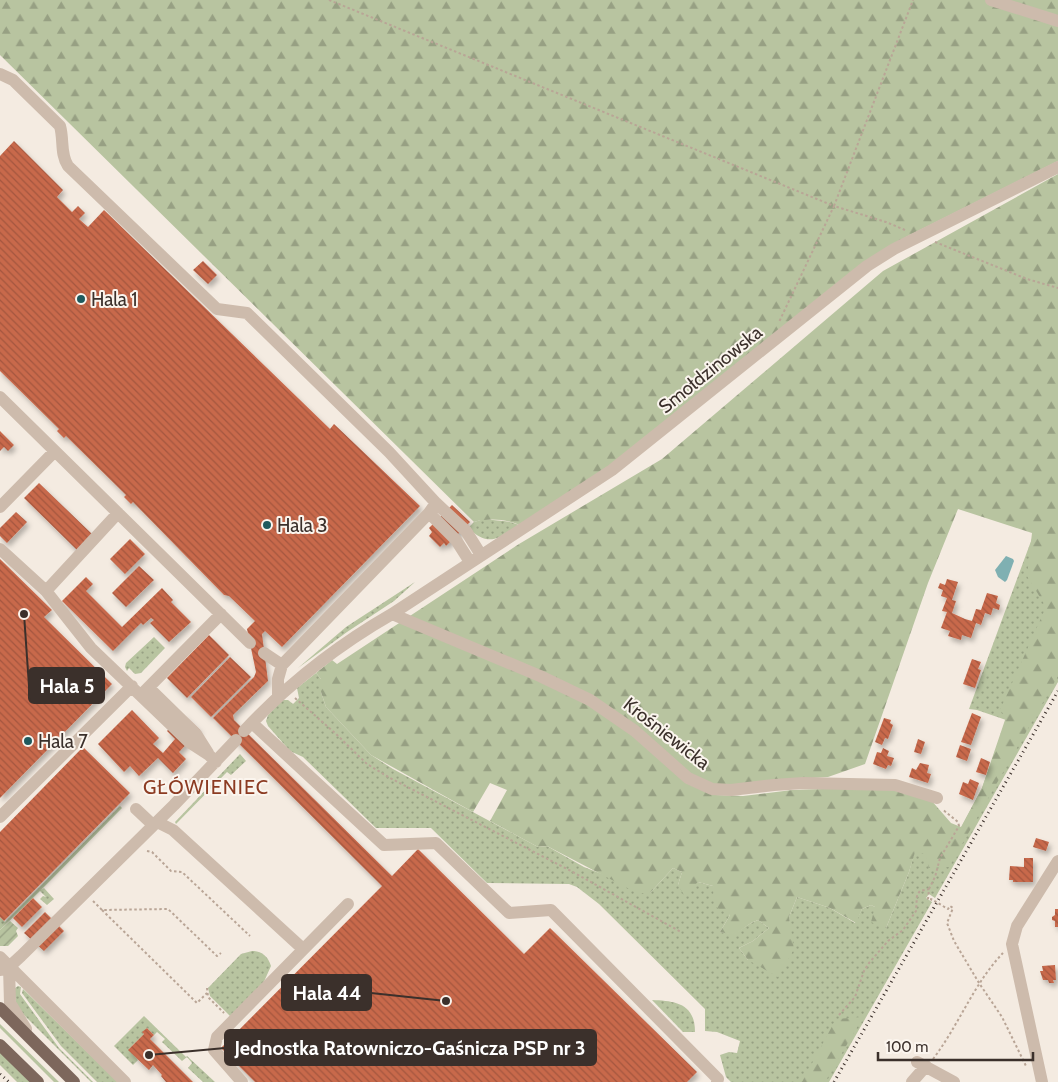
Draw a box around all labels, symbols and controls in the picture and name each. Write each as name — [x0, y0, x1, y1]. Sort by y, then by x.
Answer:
place label: Hala 1 — [91, 288, 137, 311]
marker: Hala 1 — [75, 293, 87, 305]
street label: Smołdzinowska — [654, 321, 767, 418]
place label: Hala 3 — [277, 514, 328, 537]
marker: Hala 3 — [261, 519, 273, 531]
callout: Hala 5 — [29, 668, 104, 703]
text: Hala 5 — [40, 674, 94, 698]
street label: Krośniewicka — [619, 693, 714, 774]
place label: Hala 7 — [38, 730, 88, 753]
marker: Hala 7 — [22, 735, 34, 747]
district label: GŁÓWIENIEC — [143, 775, 269, 799]
callout: Hala 44 — [282, 975, 371, 1010]
text: Hala 44 — [293, 981, 361, 1005]
callout: Jednostka Ratowniczo-Gaśnicza PSP nr 3 — [225, 1030, 596, 1065]
scale bar — [878, 1030, 1033, 1062]
text: Jednostka Ratowniczo-Gaśnicza PSP nr 3 — [233, 1036, 586, 1060]
text: 100 m — [886, 1038, 928, 1056]

